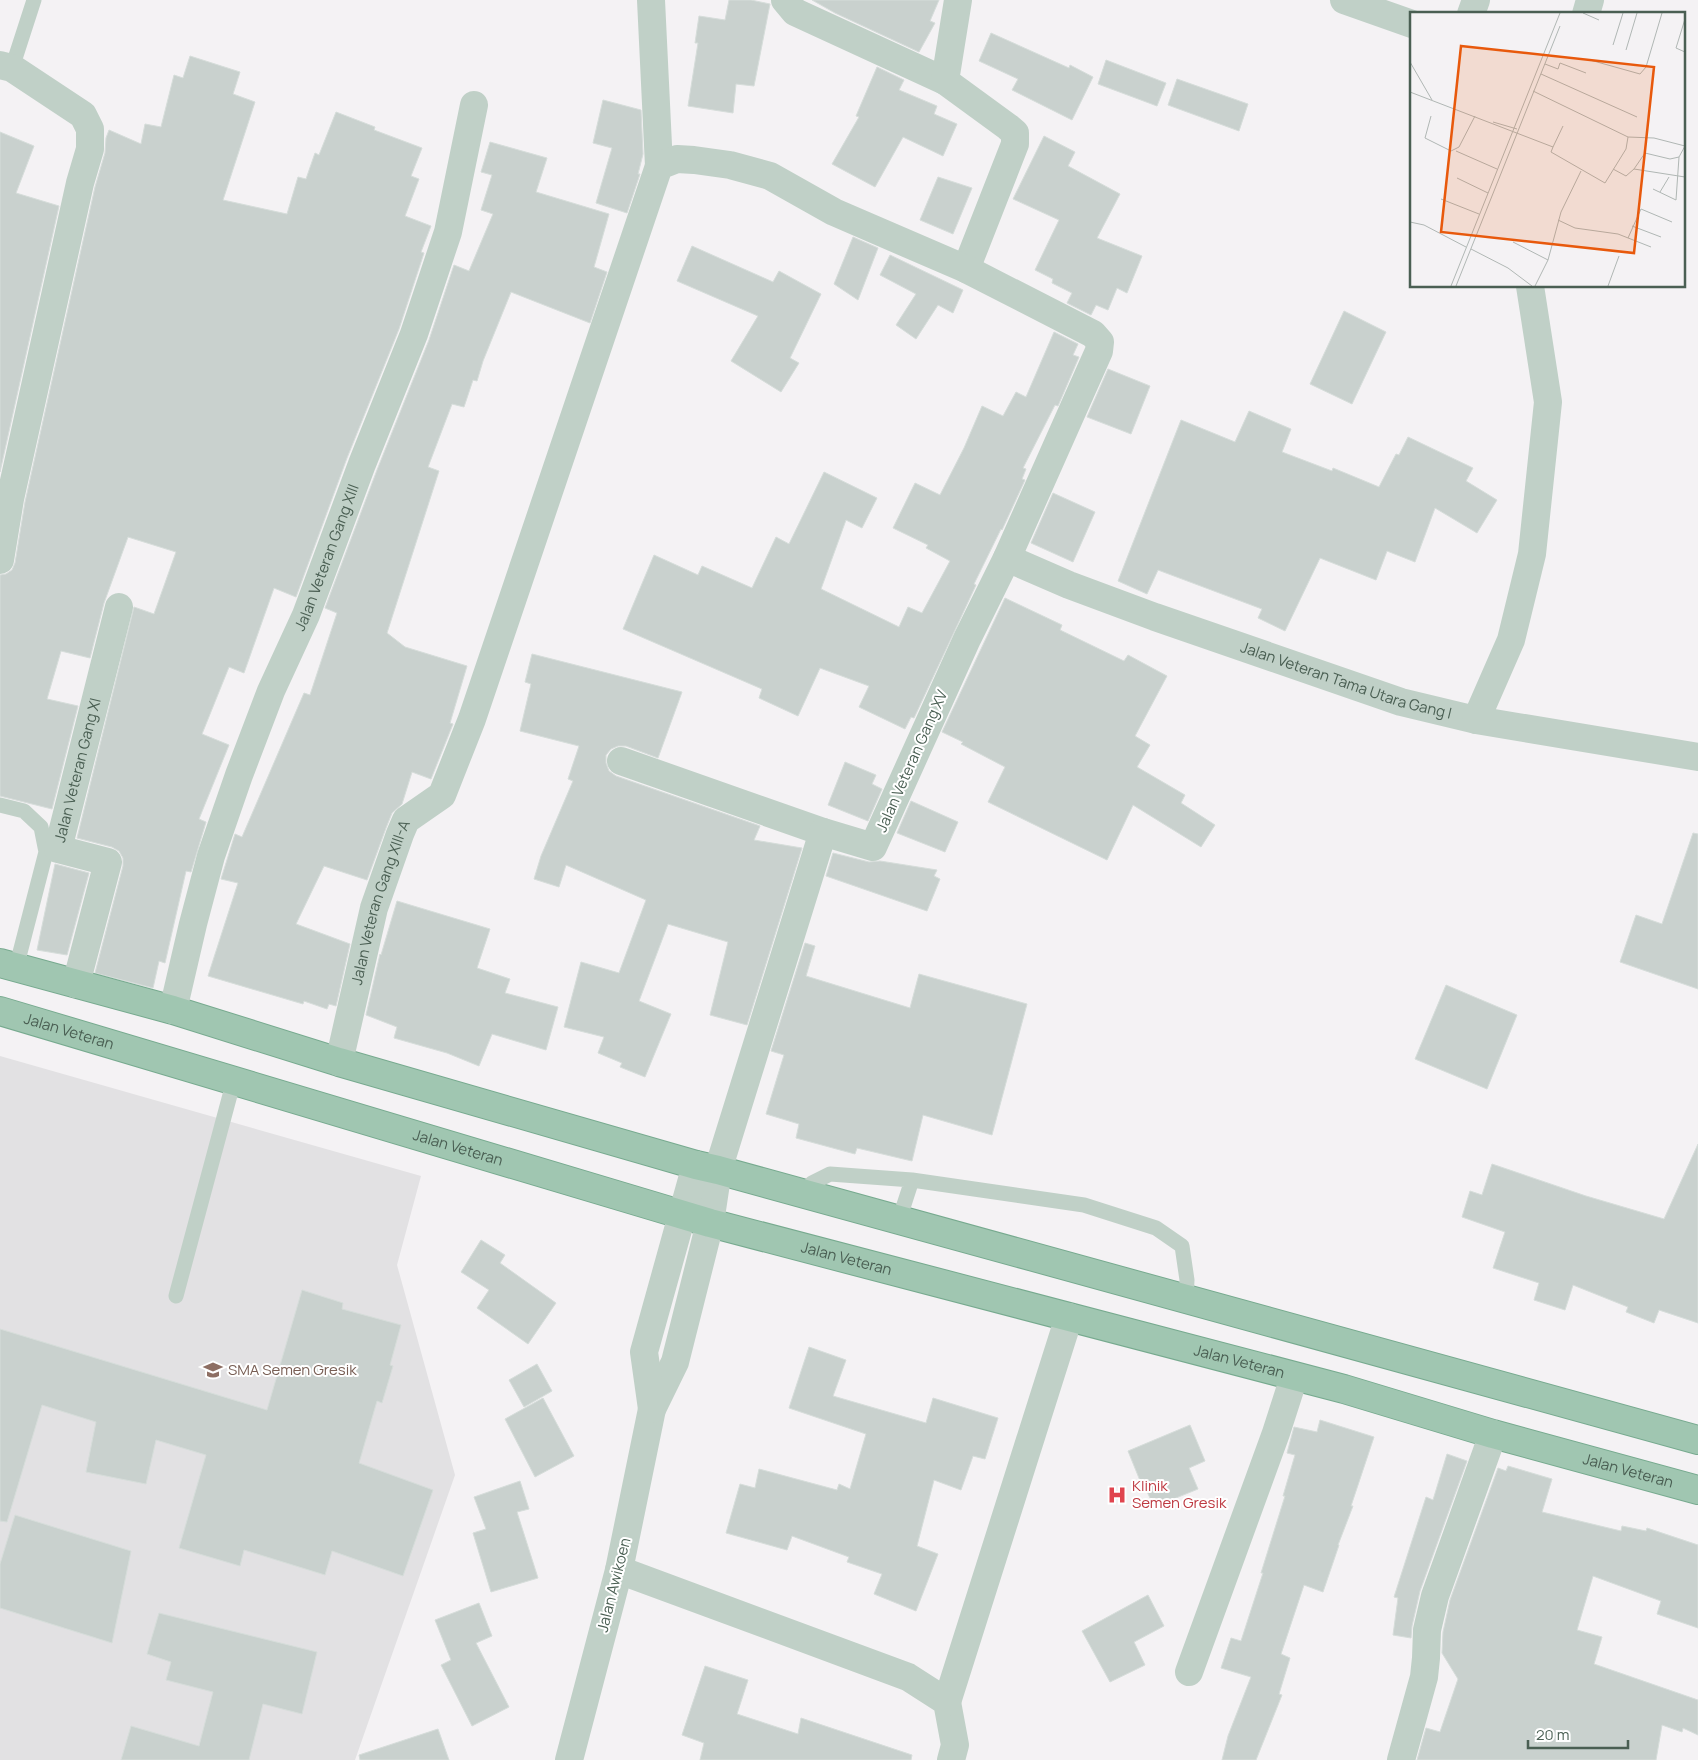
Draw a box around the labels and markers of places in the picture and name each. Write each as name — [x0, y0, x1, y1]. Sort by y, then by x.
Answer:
school or university icon: SMA Semen Gresik — [202, 1359, 224, 1381]
place label: SMA Semen Gresik — [228, 1359, 357, 1380]
place label: Klinik Semen Gresik — [1132, 1475, 1227, 1513]
hospital icon: Klinik Semen Gresik — [1106, 1484, 1128, 1506]

